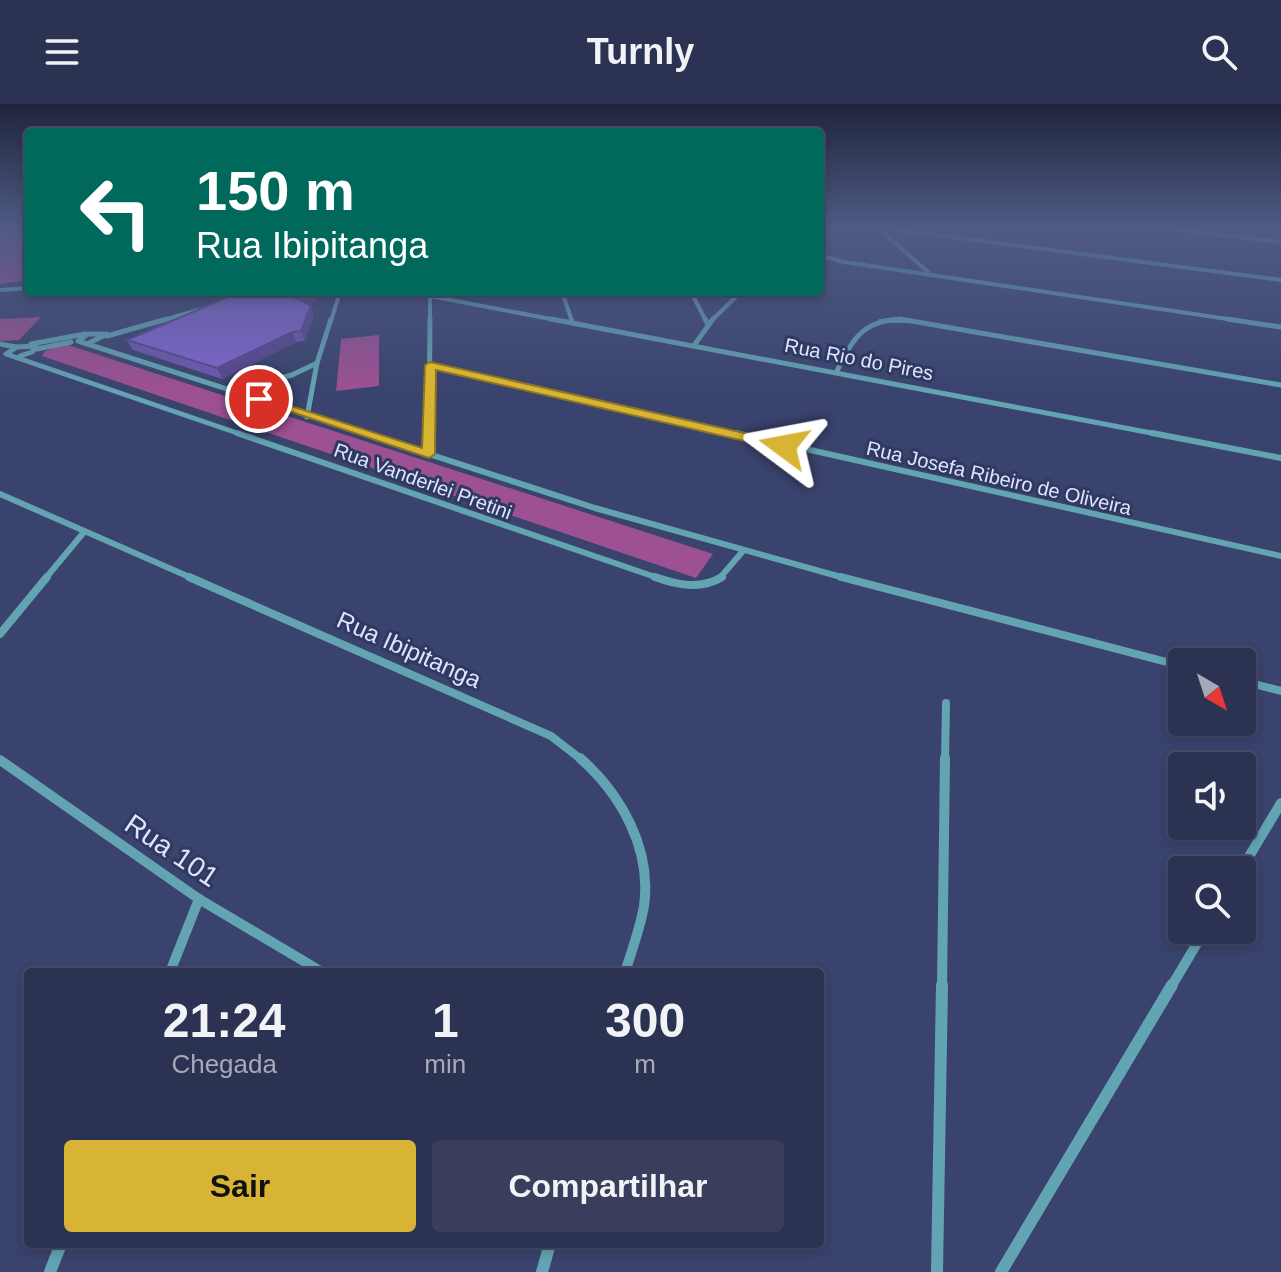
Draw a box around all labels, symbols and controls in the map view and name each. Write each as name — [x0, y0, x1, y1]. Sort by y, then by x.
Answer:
icon: menu — [40, 30, 84, 74]
icon: search — [1197, 30, 1241, 74]
text: Turnly — [587, 31, 694, 72]
text: 150 m — [196, 159, 355, 222]
icon: left — [64, 160, 168, 264]
text: Rua Ibipitanga — [196, 225, 428, 266]
street label: Rua Rio do Pires — [783, 334, 935, 384]
pin — [225, 365, 293, 433]
icon: arrive — [237, 377, 281, 421]
position arrow — [742, 404, 826, 488]
street label: Rua Josefa Ribeiro de Oliveira — [864, 437, 1134, 519]
street label: Rua Vanderlei Pretini — [331, 439, 515, 523]
street label: Rua Ibipitanga — [333, 606, 486, 694]
north arrow — [1168, 648, 1256, 736]
map controls — [1168, 648, 1256, 944]
button: sound — [1168, 752, 1256, 840]
street label: Rua 101 — [119, 808, 224, 893]
button: search — [1168, 856, 1256, 944]
text: 21:24 — [163, 994, 286, 1047]
text: 1 — [432, 994, 459, 1047]
text: 300 — [605, 994, 685, 1047]
text: Chegada — [171, 1049, 277, 1079]
text: min — [424, 1049, 466, 1079]
text: m — [634, 1049, 656, 1079]
button: Sair — [64, 1140, 416, 1232]
button: Compartilhar — [432, 1140, 784, 1232]

